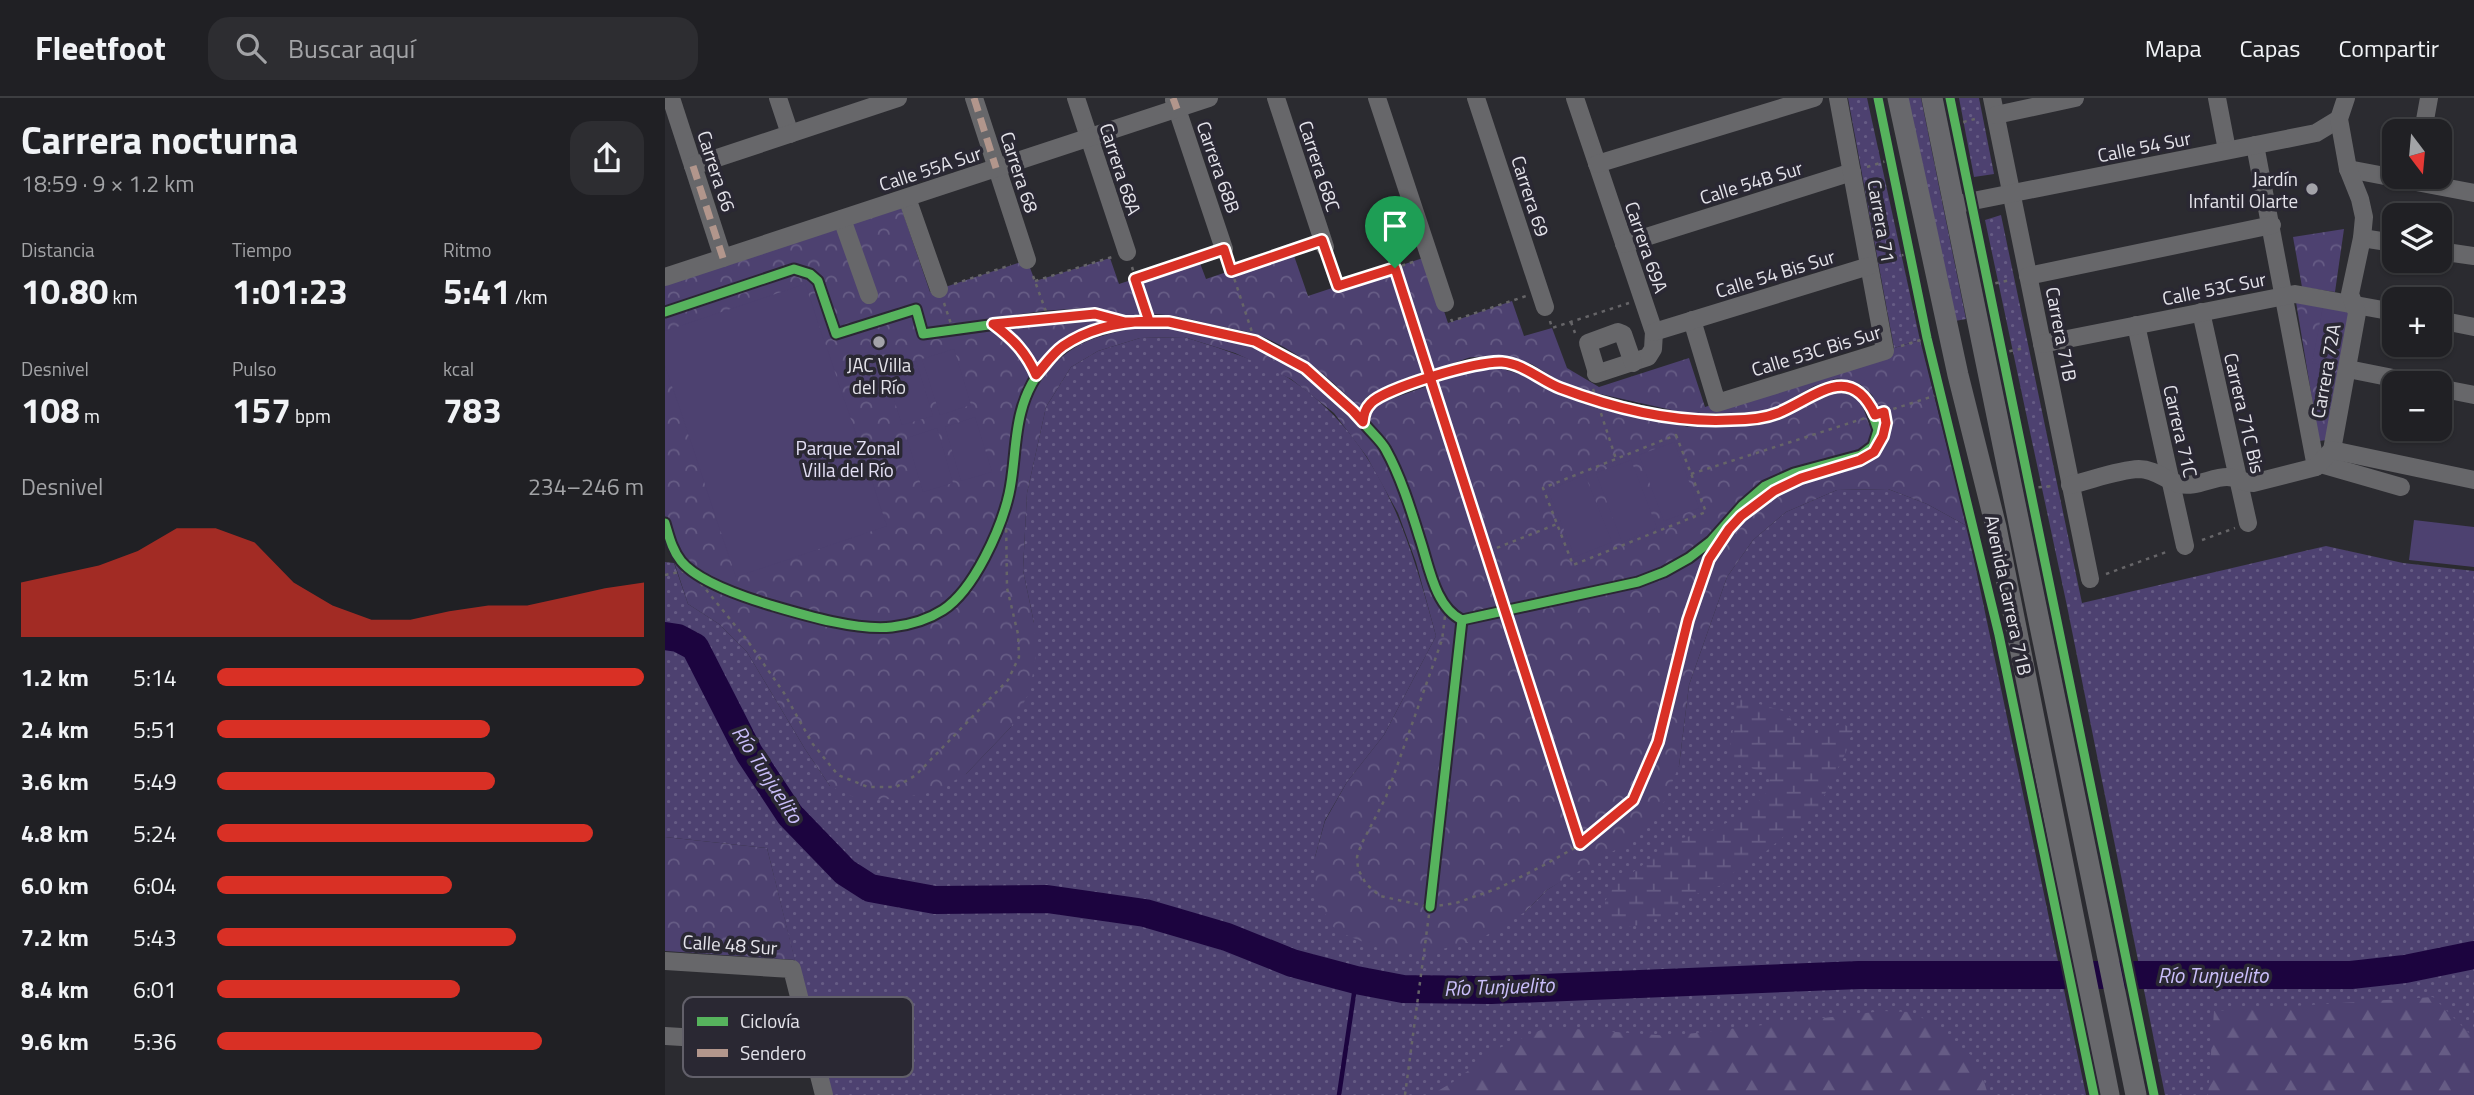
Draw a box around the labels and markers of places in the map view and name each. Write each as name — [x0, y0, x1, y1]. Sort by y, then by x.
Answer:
place label: Jardín Infantil Olarte — [2188, 164, 2298, 215]
marker: Jardín Infantil Olarte — [2304, 181, 2320, 197]
pin — [1365, 196, 1425, 268]
marker: JAC Villa del Río — [871, 334, 887, 350]
place label: JAC Villa del Río — [847, 350, 912, 401]

